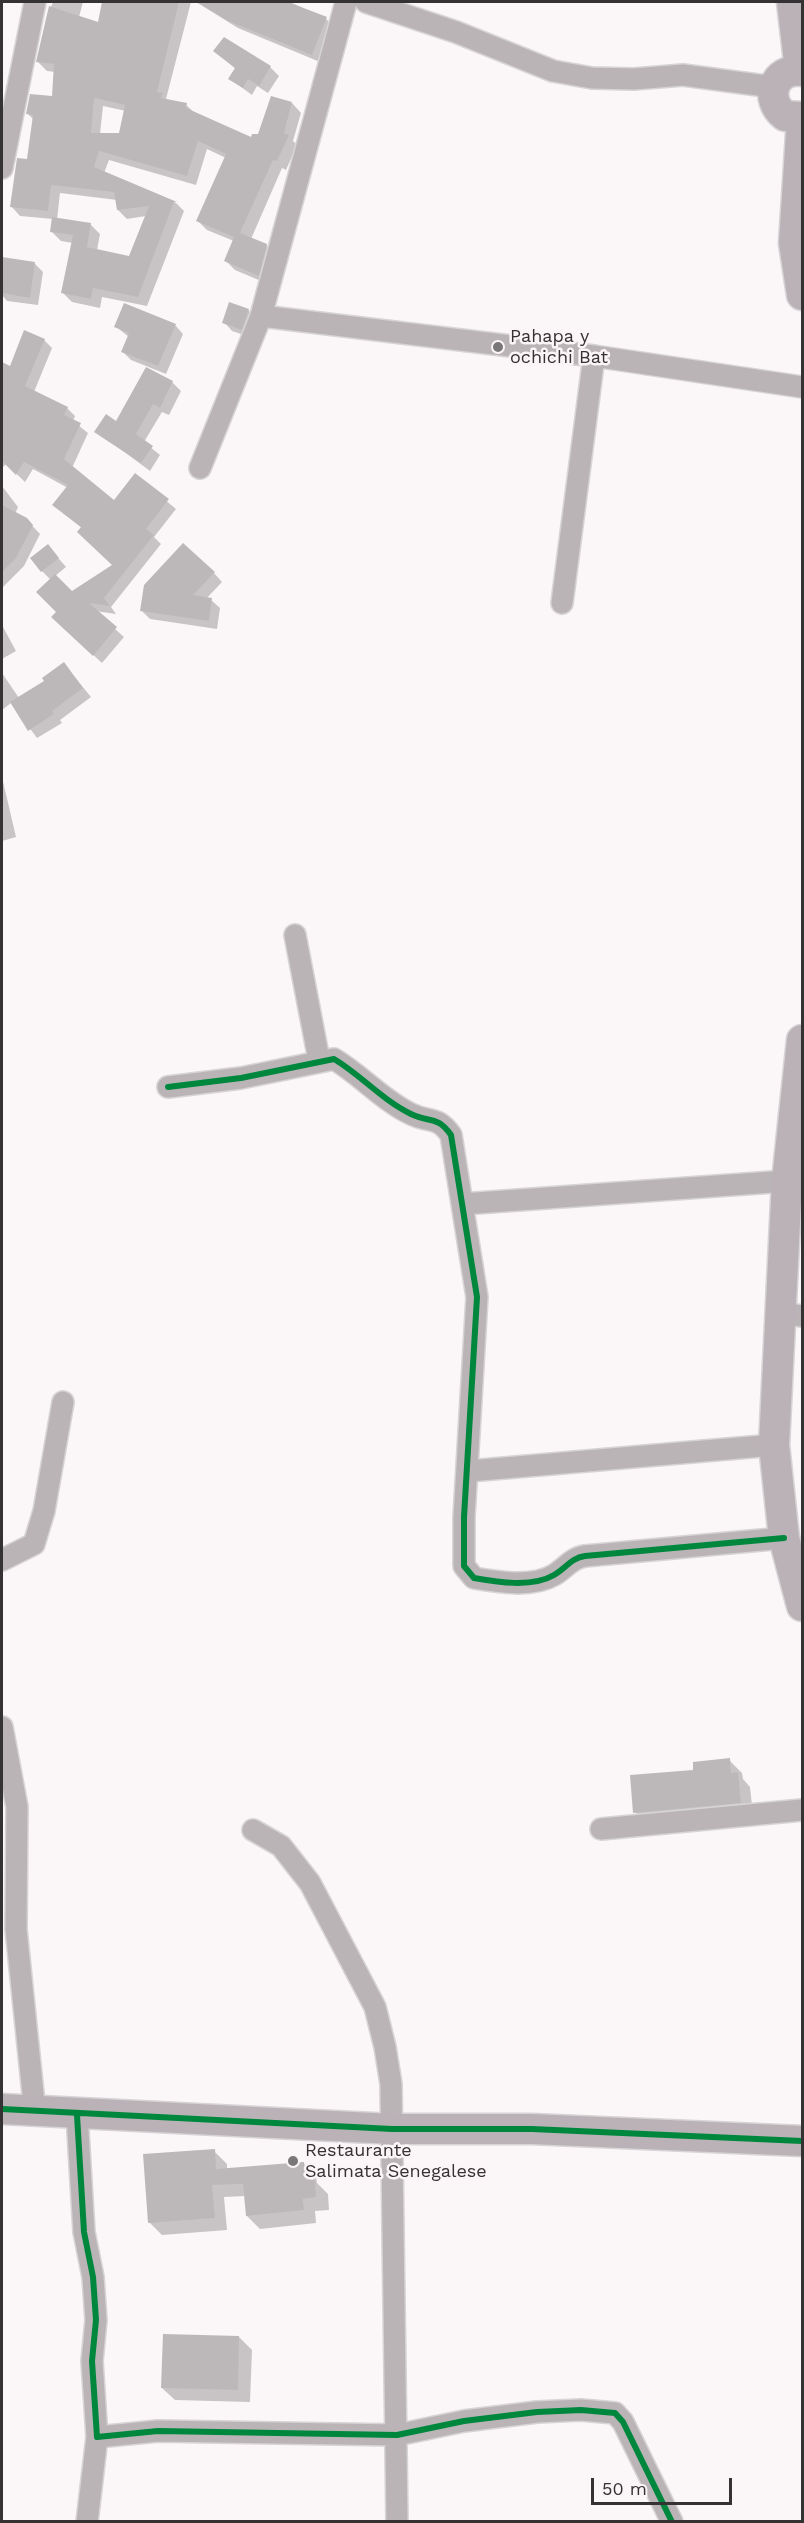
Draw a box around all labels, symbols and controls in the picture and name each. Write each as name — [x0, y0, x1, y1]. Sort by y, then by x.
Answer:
place label: Pahapa y ochichi Bat — [510, 326, 608, 368]
marker: Pahapa y ochichi Bat — [491, 340, 505, 354]
place label: Restaurante Salimata Senegalese — [305, 2140, 487, 2182]
marker: Restaurante Salimata Senegalese — [286, 2154, 300, 2168]
scale bar — [594, 2466, 735, 2504]
text: 50 m — [602, 2478, 647, 2499]

